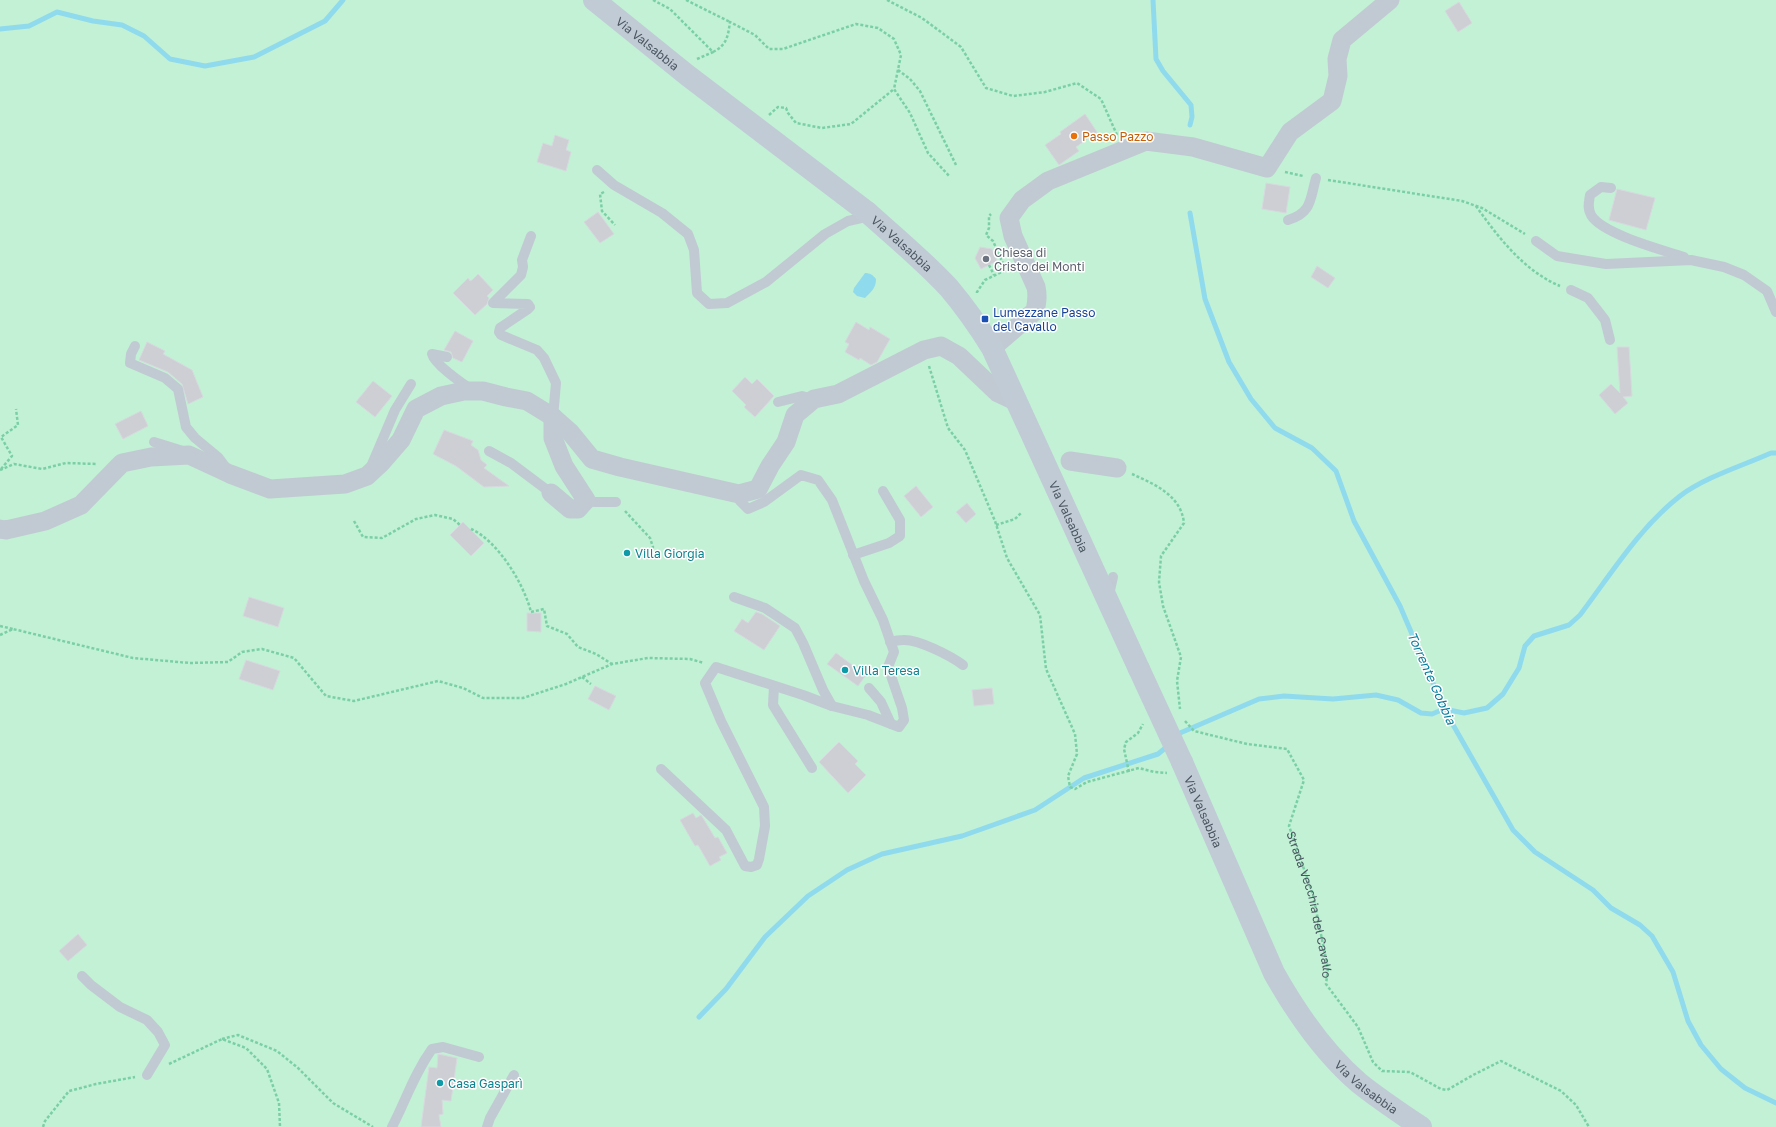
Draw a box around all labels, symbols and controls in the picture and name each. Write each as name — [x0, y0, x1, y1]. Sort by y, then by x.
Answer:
street label: Via Valsabbia — [613, 13, 682, 73]
place label: Passo Pazzo — [1082, 129, 1154, 144]
marker: Passo Pazzo — [1069, 131, 1079, 141]
street label: Via Valsabbia — [868, 212, 936, 275]
place label: Chiesa di Cristo dei Monti — [994, 245, 1085, 274]
marker: Chiesa di Cristo dei Monti — [981, 254, 991, 264]
place label: Lumezzane Passo del Cavallo — [993, 305, 1095, 334]
marker: Lumezzane Passo del Cavallo — [980, 314, 990, 324]
street label: Via Valsabbia — [1046, 478, 1092, 555]
place label: Villa Giorgia — [635, 546, 705, 561]
marker: Villa Giorgia — [622, 548, 632, 558]
water label: Torrente Gobbia — [1404, 629, 1460, 727]
place label: Villa Teresa — [853, 663, 920, 678]
marker: Villa Teresa — [840, 665, 850, 675]
street label: Via Valsabbia — [1181, 773, 1226, 850]
street label: Strada Vecchia del Cavallo — [1284, 829, 1336, 980]
street label: Via Valsabbia — [1332, 1057, 1401, 1117]
place label: Casa Gasparì — [448, 1076, 523, 1091]
marker: Casa Gasparì — [435, 1078, 445, 1088]

